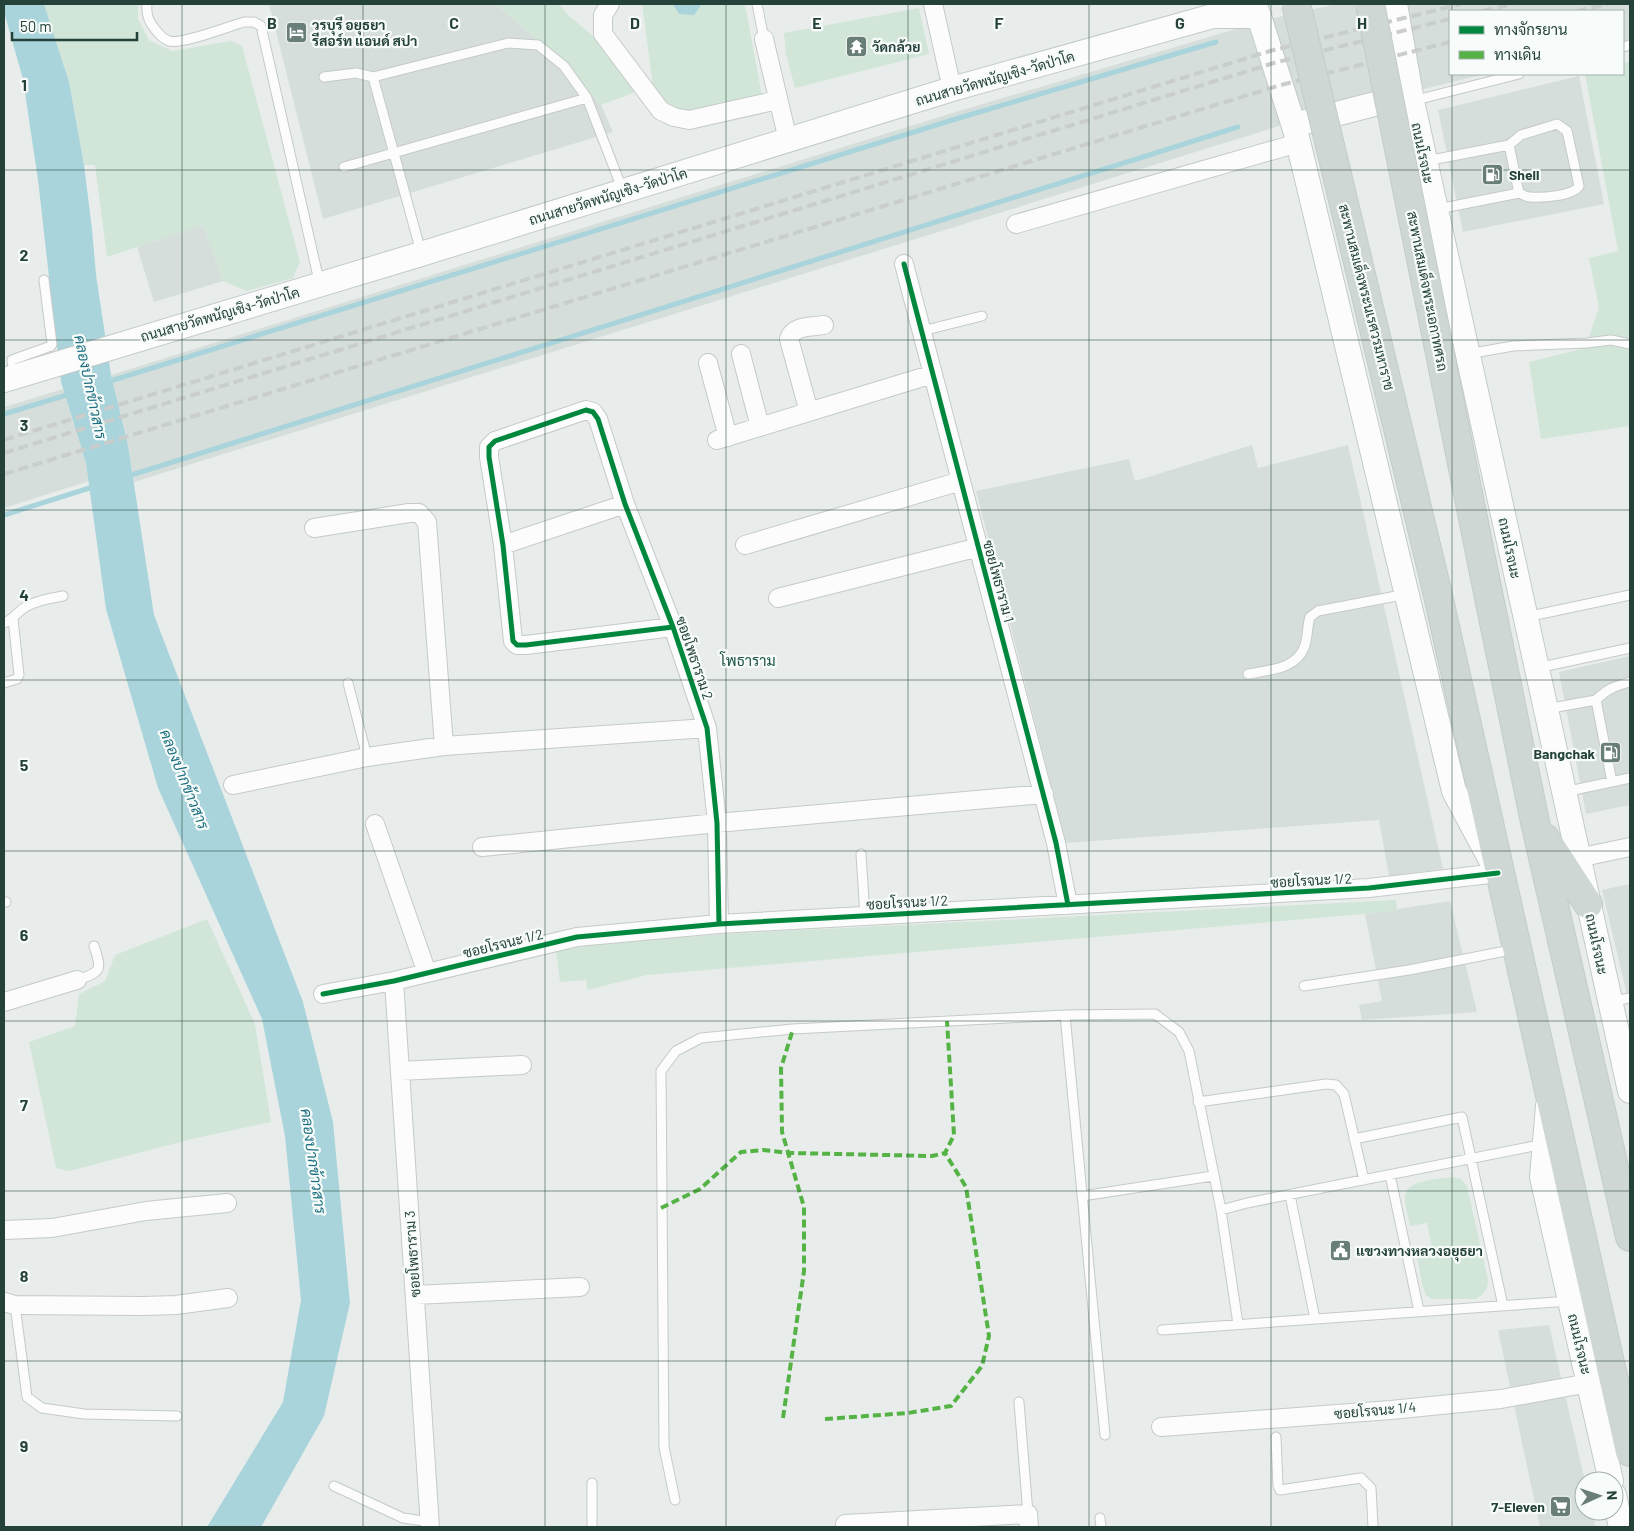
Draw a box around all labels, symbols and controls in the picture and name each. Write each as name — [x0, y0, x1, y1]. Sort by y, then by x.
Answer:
scale bar — [12, 10, 138, 42]
legend — [1449, 10, 1624, 75]
text: B — [267, 13, 277, 32]
text: C — [449, 13, 459, 32]
text: D — [630, 13, 640, 32]
text: E — [812, 13, 822, 32]
text: F — [995, 13, 1004, 32]
text: G — [1175, 13, 1185, 32]
text: H — [1357, 13, 1367, 32]
place label: วรบุรี อยุธยา รีสอร์ท แอนด์ สปา — [312, 16, 418, 49]
text: 50 m — [20, 17, 52, 35]
hotel icon: วรบุรี อยุธยา รีสอร์ท แอนด์ สปา — [284, 20, 308, 44]
text: ทางจักรยาน — [1494, 20, 1568, 38]
temple icon: วัดกล้วย — [844, 34, 868, 58]
place label: วัดกล้วย — [872, 38, 921, 55]
text: ทางเดิน — [1494, 45, 1541, 63]
street label: ถนนสายวัดพนัญเชิง-วัดป่าโค — [913, 47, 1077, 110]
text: 1 — [21, 75, 27, 94]
street label: ถนนโรจนะ — [1408, 121, 1438, 185]
fuel station icon: Shell — [1481, 162, 1505, 186]
street label: ถนนสายวัดพนัญเชิง-วัดป่าโค — [527, 164, 690, 229]
place label: Shell — [1509, 166, 1539, 183]
street label: สะพานสมเด็จพระนเรศวรมหาราช — [1336, 202, 1398, 392]
street label: สะพานสมเด็จพระเอกาทศรถ — [1404, 209, 1452, 373]
text: 2 — [20, 245, 29, 264]
street label: ถนนสายวัดพนัญเชิง-วัดป่าโค — [138, 283, 302, 346]
water label: คลองปากข้าวสาร — [71, 333, 111, 442]
text: 3 — [20, 415, 28, 434]
street label: ถนนโรจนะ — [1495, 516, 1525, 580]
street label: ซอยโพธาราม 1 — [980, 538, 1018, 624]
text: 4 — [19, 585, 29, 604]
street label: ซอยโพธาราม 2 — [673, 614, 717, 702]
district label: โพธาราม — [719, 651, 776, 669]
water label: คลองปากข้าวสาร — [157, 726, 214, 832]
fuel station icon: Bangchak — [1599, 741, 1623, 765]
place label: Bangchak — [1533, 745, 1596, 762]
text: 5 — [20, 755, 29, 774]
street label: ซอยโรจนะ 1/2 — [1270, 869, 1352, 891]
street label: ซอยโรจนะ 1/2 — [866, 891, 948, 913]
street label: ถนนโรจนะ — [1582, 912, 1612, 976]
text: 6 — [20, 925, 29, 944]
street label: ซอยโรจนะ 1/2 — [461, 925, 545, 961]
text: 7 — [20, 1095, 28, 1114]
water label: คลองปากข้าวสาร — [298, 1107, 330, 1216]
street label: ซอยโพธาราม 3 — [400, 1210, 424, 1298]
public building icon: แขวงทางหลวงอยุธยา — [1328, 1238, 1352, 1262]
place label: แขวงทางหลวงอยุธยา — [1356, 1242, 1483, 1262]
text: 8 — [20, 1266, 29, 1285]
street label: ถนนโรจนะ — [1565, 1312, 1595, 1376]
street label: ซอยโรจนะ 1/4 — [1333, 1398, 1417, 1422]
text: 9 — [20, 1436, 28, 1455]
north arrow — [1574, 1471, 1624, 1521]
text: N — [1604, 1490, 1621, 1500]
supermarket icon: 7-Eleven — [1549, 1494, 1573, 1518]
place label: 7-Eleven — [1491, 1498, 1545, 1515]

